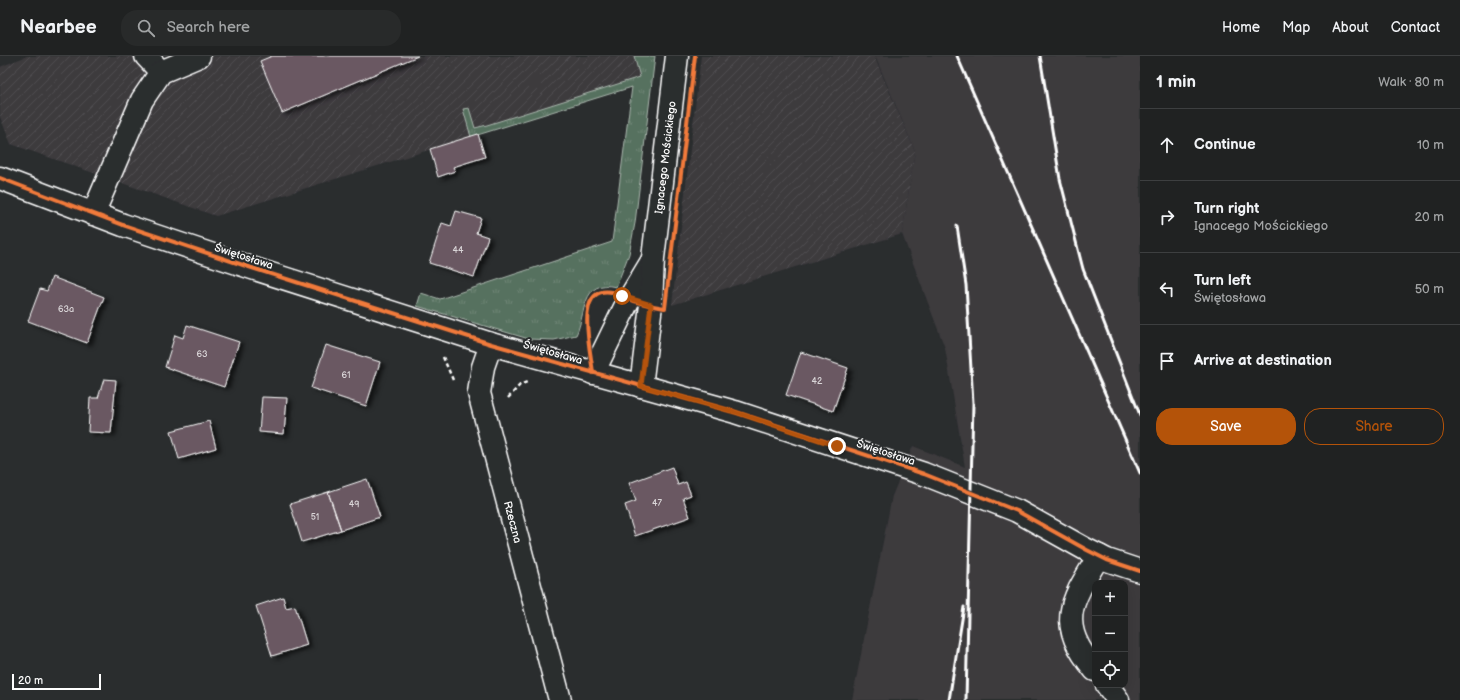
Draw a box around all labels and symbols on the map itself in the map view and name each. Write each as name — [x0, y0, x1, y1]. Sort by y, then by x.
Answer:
street label: Ignacego Mościckiego — [652, 100, 679, 215]
street label: Świętosława — [213, 240, 275, 272]
house number: 44 — [453, 245, 464, 256]
route start — [613, 287, 631, 305]
house number: 63a — [58, 304, 74, 315]
street label: Świętosława — [522, 337, 584, 367]
house number: 63 — [196, 349, 208, 360]
house number: 61 — [342, 370, 350, 381]
house number: 42 — [812, 376, 823, 387]
street label: Świętosława — [855, 436, 917, 468]
route end — [828, 437, 846, 455]
house number: 47 — [652, 498, 663, 509]
house number: 49 — [349, 499, 359, 510]
street label: Rzeczna — [501, 500, 524, 545]
house number: 51 — [311, 512, 319, 523]
scale bar — [12, 672, 101, 691]

